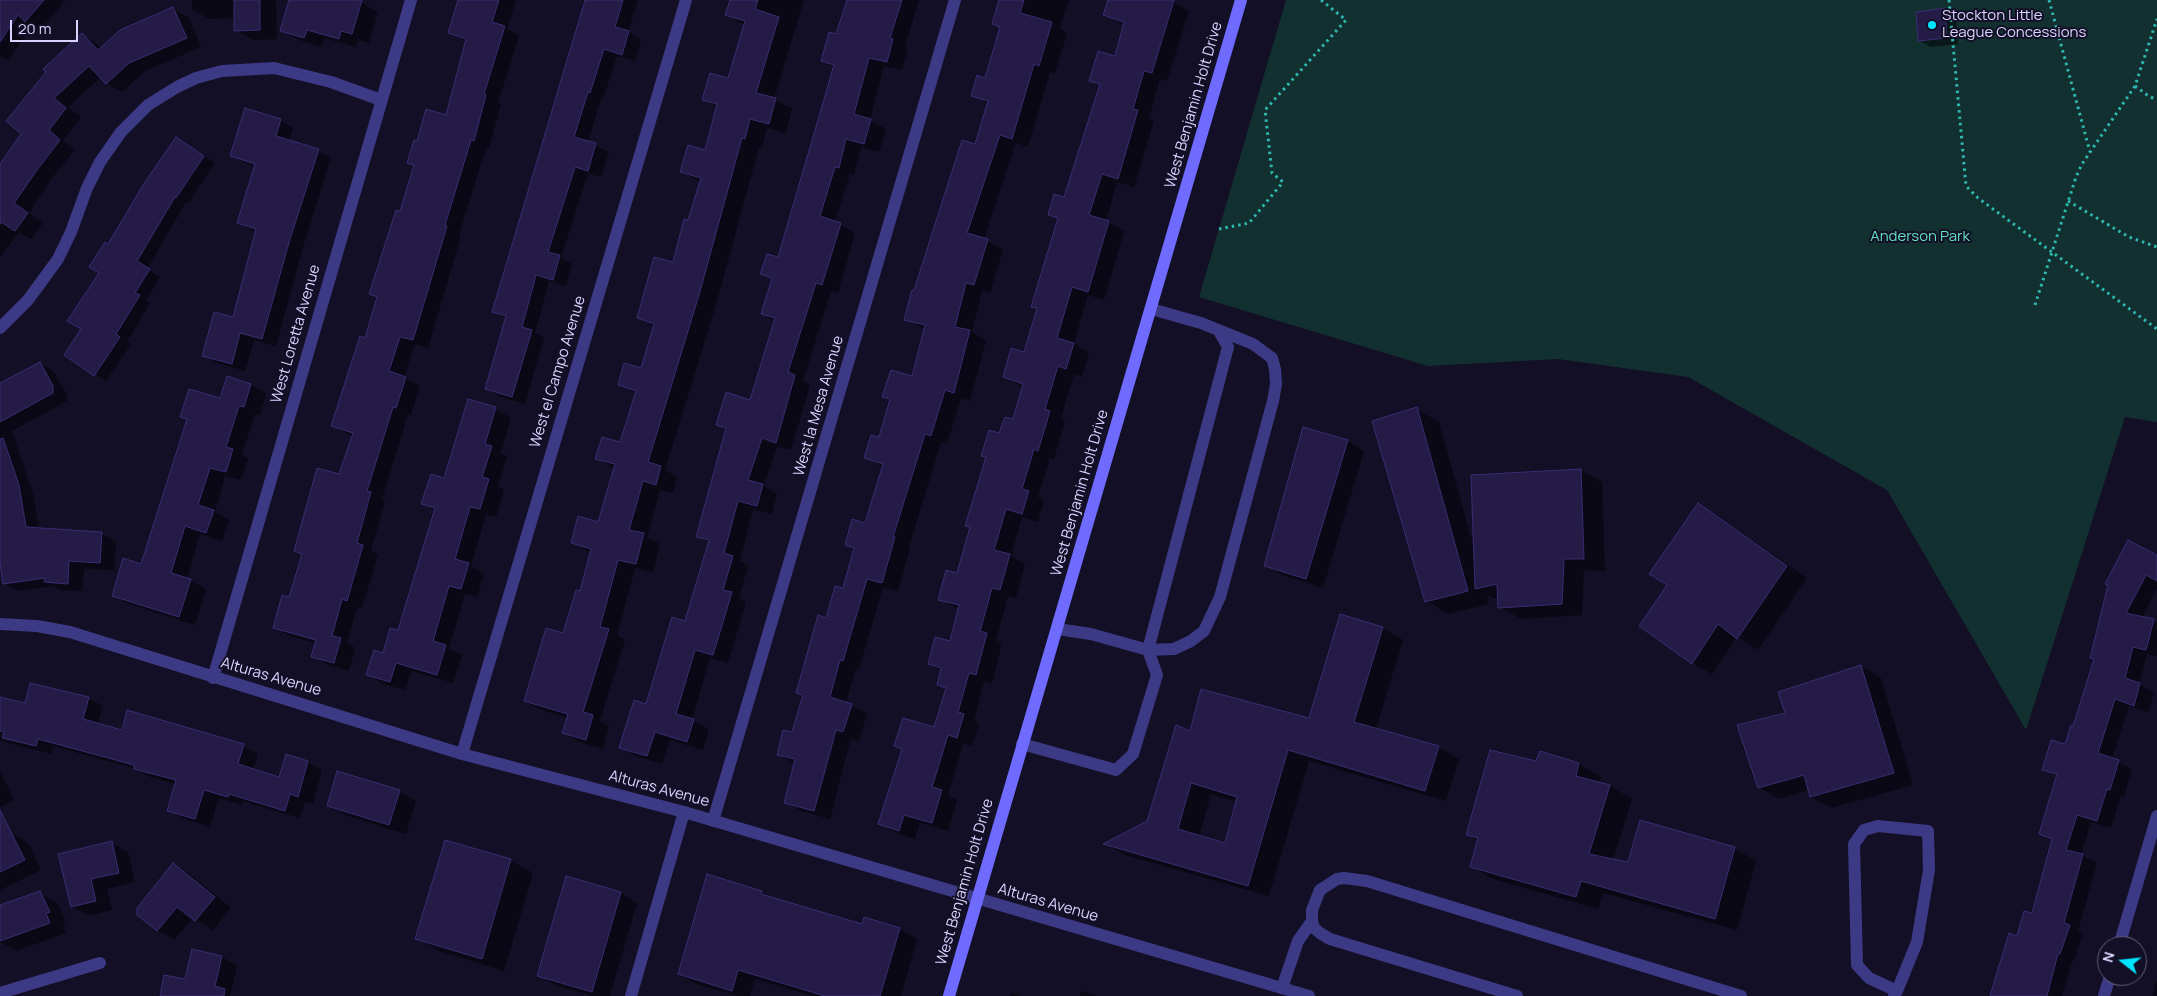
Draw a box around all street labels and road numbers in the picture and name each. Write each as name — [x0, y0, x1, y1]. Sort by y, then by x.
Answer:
street label: West Benjamin Holt Drive — [1162, 20, 1226, 190]
street label: West Loretta Avenue — [268, 263, 324, 405]
street label: West el Campo Avenue — [526, 294, 590, 450]
street label: West la Mesa Avenue — [790, 334, 848, 478]
street label: West Benjamin Holt Drive — [1048, 408, 1112, 578]
street label: Alturas Avenue — [219, 654, 323, 700]
street label: Alturas Avenue — [607, 767, 711, 811]
street label: West Benjamin Holt Drive — [933, 797, 997, 967]
street label: Alturas Avenue — [996, 880, 1100, 926]

